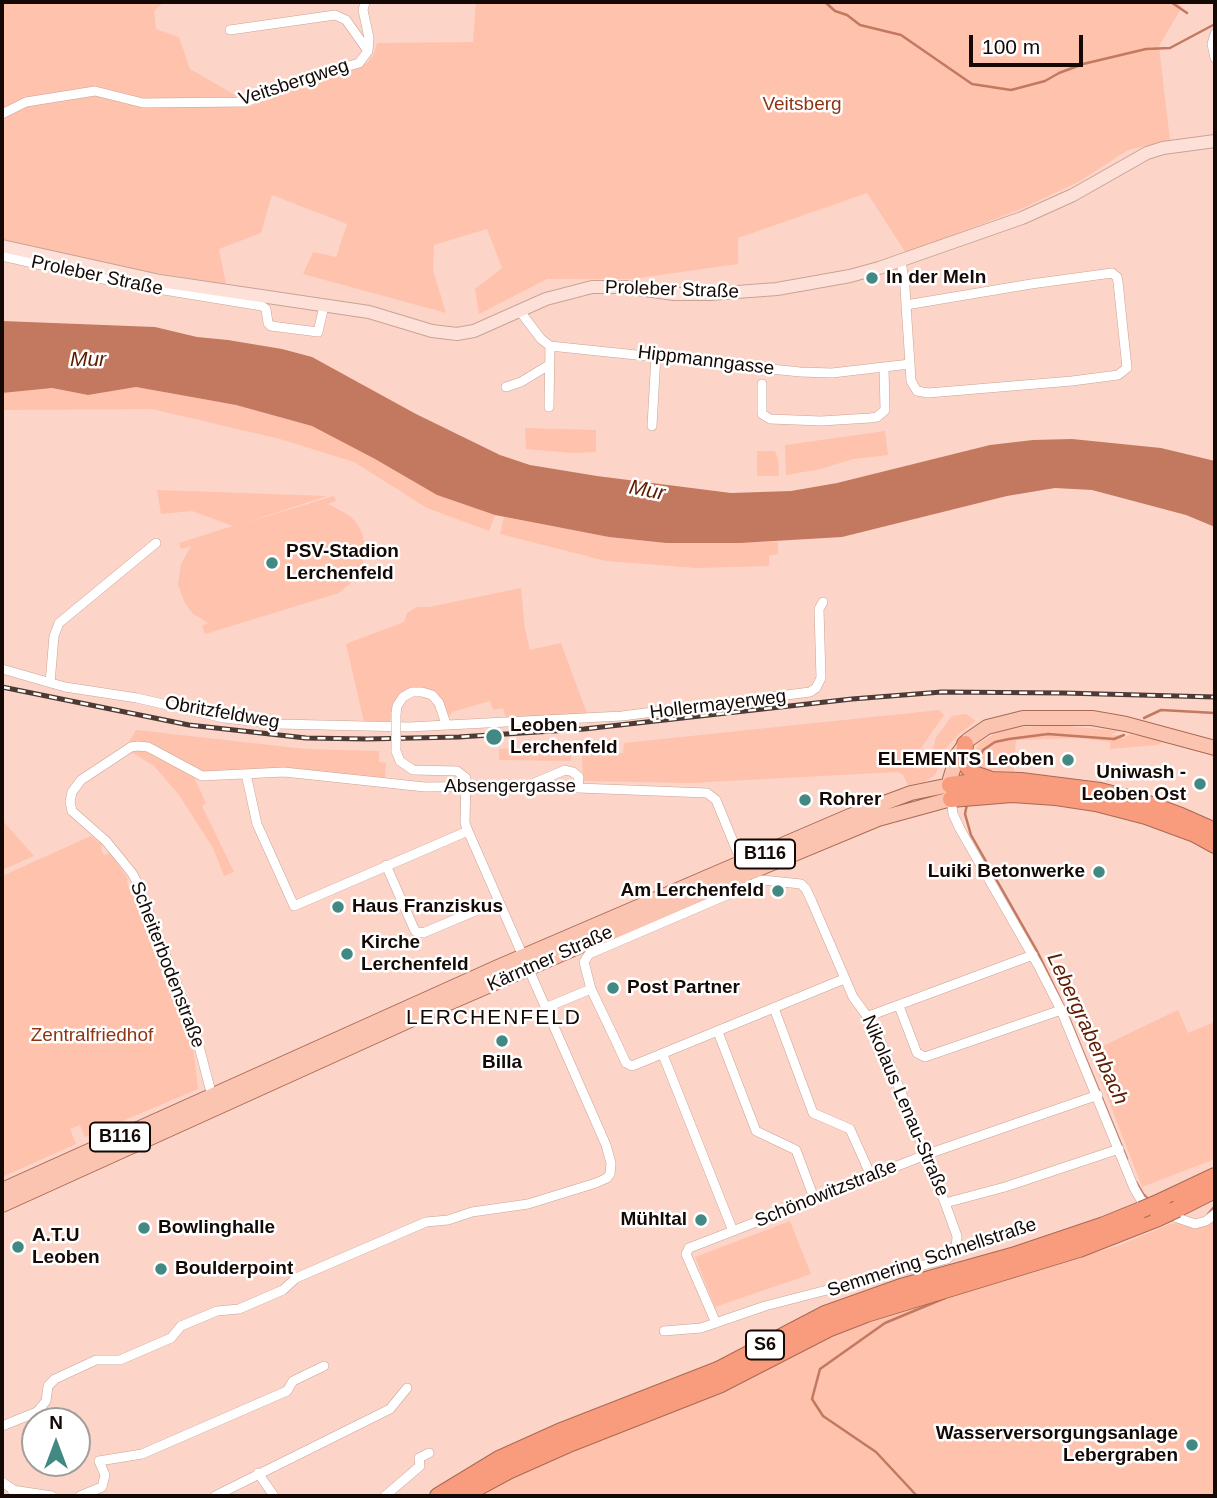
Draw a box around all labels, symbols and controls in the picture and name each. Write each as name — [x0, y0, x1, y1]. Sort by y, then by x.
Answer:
scale bar — [972, 21, 1086, 65]
text: 100 m — [982, 35, 1040, 58]
street label: Veitsbergweg — [236, 55, 352, 111]
park label: Veitsberg — [762, 94, 842, 116]
street label: Proleber Straße — [29, 251, 165, 301]
place label: In der Meln — [886, 267, 986, 289]
marker: In der Meln — [864, 270, 880, 286]
street label: Proleber Straße — [605, 276, 739, 304]
street label: Hippmanngasse — [636, 341, 776, 381]
water label: Mur — [70, 347, 106, 373]
water label: Mur — [627, 475, 667, 507]
place label: PSV-Stadion Lerchenfeld — [286, 541, 399, 585]
marker: PSV-Stadion Lerchenfeld — [264, 555, 280, 571]
street label: Hollermayerweg — [648, 685, 788, 725]
street label: Obritzfeldweg — [163, 692, 281, 734]
place label: Leoben Lerchenfeld — [510, 715, 618, 759]
marker: Leoben Lerchenfeld — [484, 727, 504, 747]
place label: ELEMENTS Leoben — [878, 749, 1054, 771]
marker: ELEMENTS Leoben — [1060, 752, 1076, 768]
place label: Uniwash - Leoben Ost — [1081, 762, 1186, 806]
street label: Absengergasse — [444, 776, 576, 798]
marker: Uniwash - Leoben Ost — [1192, 776, 1208, 792]
place label: Rohrer — [819, 789, 881, 811]
marker: Rohrer — [797, 792, 813, 808]
road number: B116 — [735, 840, 795, 868]
place label: Luiki Betonwerke — [928, 861, 1085, 883]
marker: Luiki Betonwerke — [1091, 864, 1107, 880]
street label: Scheiterbodenstraße — [125, 879, 209, 1051]
place label: Am Lerchenfeld — [620, 880, 764, 902]
marker: Am Lerchenfeld — [770, 883, 786, 899]
place label: Haus Franziskus — [352, 896, 503, 918]
marker: Haus Franziskus — [330, 899, 346, 915]
street label: Kärntner Straße — [484, 921, 616, 997]
place label: Kirche Lerchenfeld — [361, 932, 469, 976]
marker: Kirche Lerchenfeld — [339, 946, 355, 962]
water label: Lebergrabenbach — [1041, 949, 1133, 1109]
place label: Post Partner — [627, 977, 740, 999]
marker: Post Partner — [605, 980, 621, 996]
district label: LERCHENFELD — [407, 1005, 581, 1031]
street label: Nikolaus Lenau-Straße — [857, 1012, 953, 1200]
park label: Zentralfriedhof — [31, 1025, 153, 1047]
marker: Billa — [494, 1033, 510, 1049]
place label: Billa — [482, 1052, 522, 1074]
road number: B116 — [90, 1122, 150, 1152]
street label: Schönowitzstraße — [752, 1155, 900, 1233]
place label: Mühltal — [621, 1209, 687, 1231]
marker: Mühltal — [693, 1212, 709, 1228]
street label: Semmering Schnellstraße — [825, 1213, 1039, 1303]
place label: Bowlinghalle — [158, 1217, 275, 1239]
marker: Bowlinghalle — [136, 1220, 152, 1236]
place label: A.T.U Leoben — [32, 1225, 100, 1269]
marker: A.T.U Leoben — [10, 1239, 26, 1255]
place label: Boulderpoint — [175, 1258, 293, 1280]
marker: Boulderpoint — [153, 1261, 169, 1277]
road number: S6 — [746, 1330, 784, 1360]
north arrow — [21, 1407, 91, 1477]
text: N — [49, 1412, 63, 1433]
place label: Wasserversorgungsanlage Lebergraben — [936, 1423, 1178, 1467]
marker: Wasserversorgungsanlage Lebergraben — [1184, 1437, 1200, 1453]

